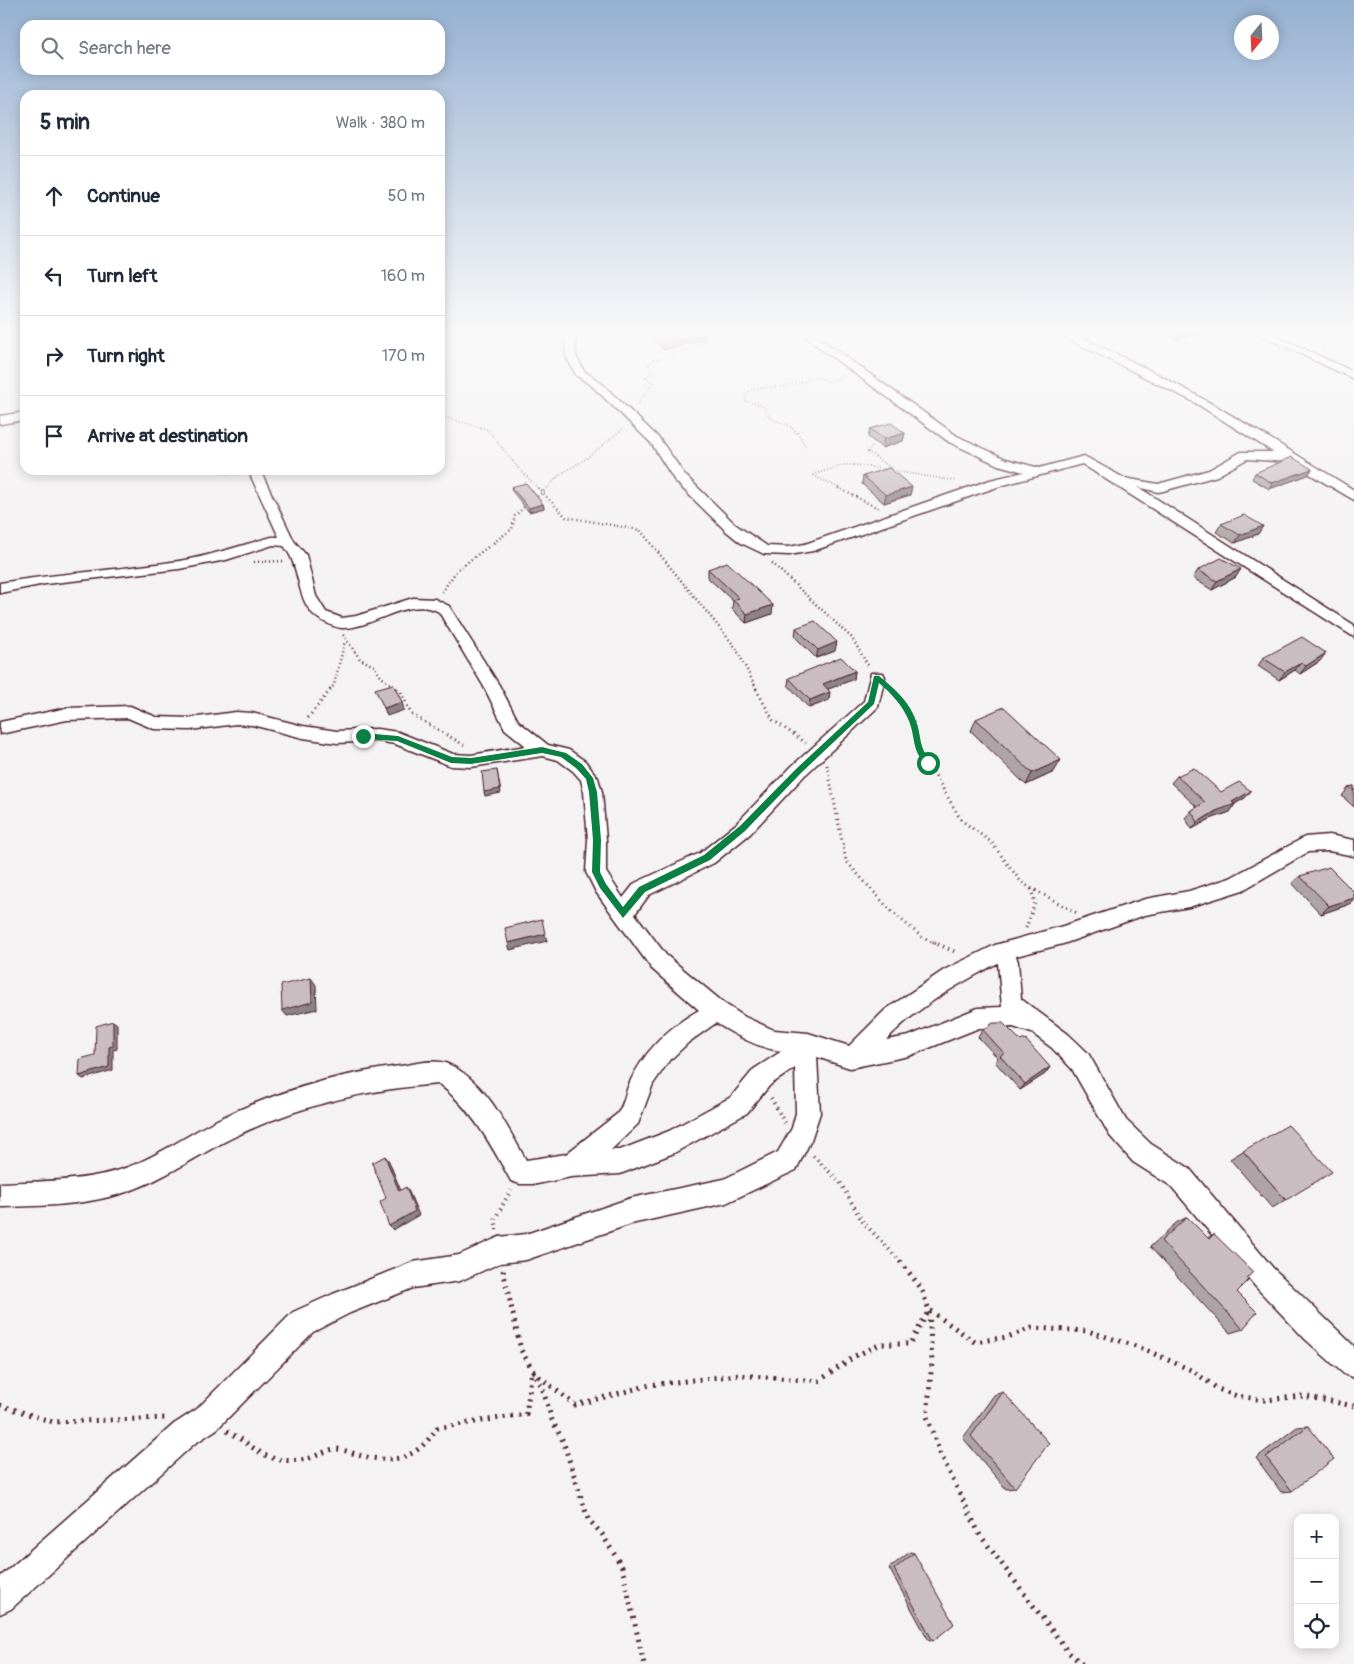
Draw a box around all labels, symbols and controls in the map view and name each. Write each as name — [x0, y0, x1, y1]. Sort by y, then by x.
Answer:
north arrow — [1234, 15, 1279, 60]
search box — [20, 20, 445, 75]
icon: search — [38, 34, 66, 62]
text: Search here — [78, 36, 171, 60]
text: 5 min — [40, 109, 90, 136]
text: Walk · 380 m — [336, 113, 425, 133]
icon: ahead — [40, 182, 68, 210]
text: Continue — [87, 184, 160, 208]
text: 50 m — [388, 186, 425, 206]
icon: left — [40, 262, 68, 290]
text: Turn left — [87, 264, 157, 288]
text: 160 m — [381, 266, 425, 286]
icon: right — [40, 342, 68, 370]
text: Turn right — [87, 344, 165, 368]
text: 170 m — [382, 346, 425, 366]
icon: arrive — [40, 422, 68, 450]
text: Arrive at destination — [87, 424, 248, 448]
route end — [352, 725, 375, 748]
route start — [917, 752, 940, 775]
map controls — [1294, 1514, 1339, 1649]
button: + — [1294, 1514, 1339, 1559]
button: − — [1294, 1559, 1339, 1604]
button: locate — [1294, 1604, 1339, 1649]

